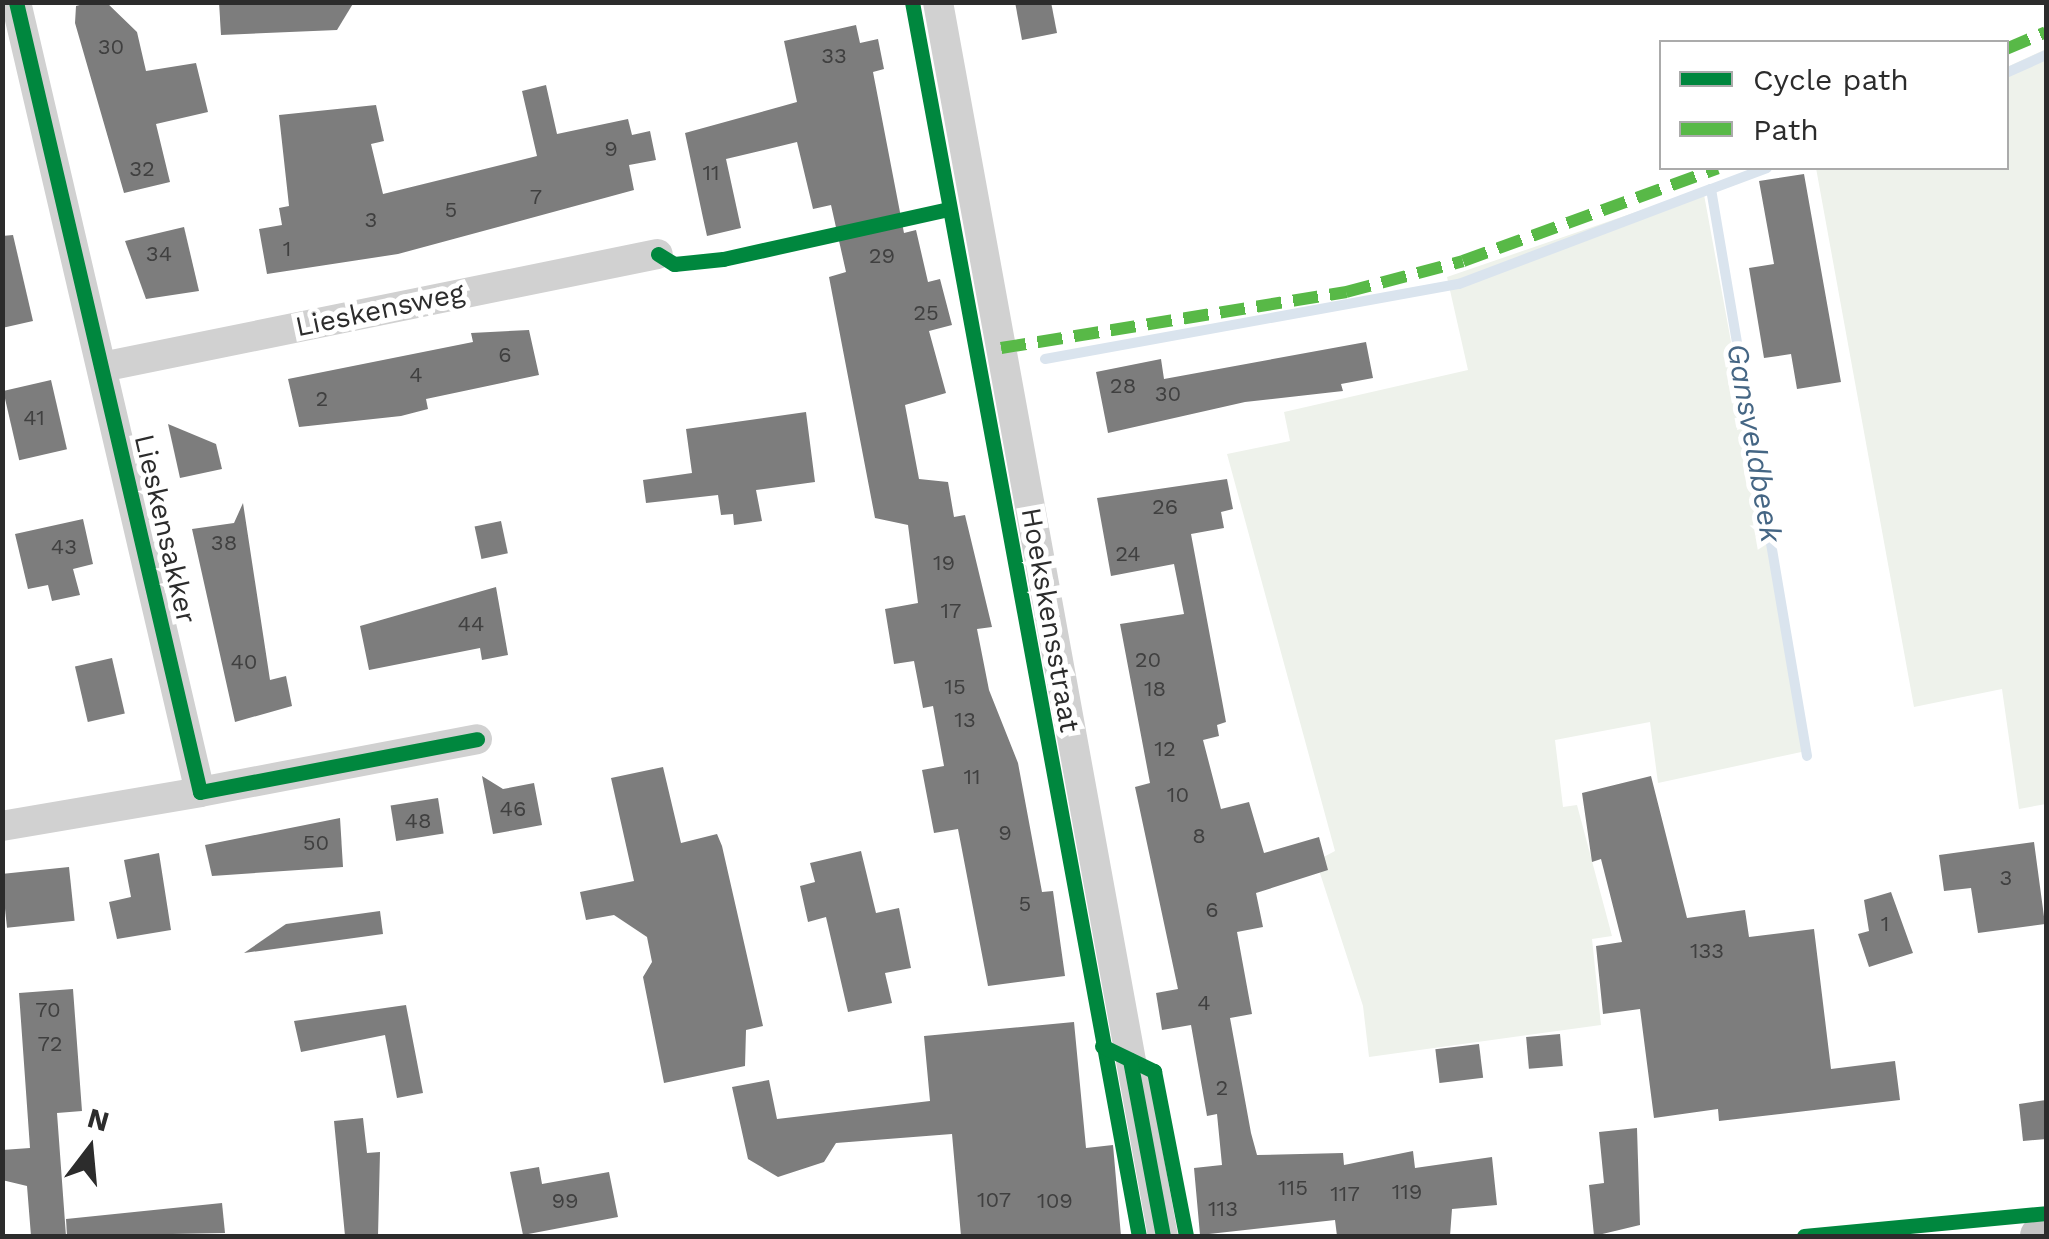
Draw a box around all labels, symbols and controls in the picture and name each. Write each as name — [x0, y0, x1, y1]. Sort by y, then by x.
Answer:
house number: 30 — [98, 34, 124, 60]
legend — [1659, 40, 2009, 170]
house number: 33 — [821, 43, 847, 69]
text: Cycle path — [1753, 62, 1909, 97]
text: Path — [1753, 112, 1819, 147]
house number: 9 — [604, 136, 618, 162]
house number: 32 — [129, 156, 155, 182]
house number: 11 — [702, 160, 720, 186]
house number: 7 — [530, 184, 542, 210]
house number: 5 — [445, 197, 457, 223]
house number: 3 — [365, 207, 377, 233]
house number: 1 — [283, 236, 291, 262]
house number: 34 — [146, 241, 172, 267]
house number: 29 — [869, 243, 895, 269]
street label: Lieskensweg — [292, 276, 468, 344]
house number: 25 — [913, 300, 939, 326]
water label: Gansveldbeek — [1719, 341, 1789, 545]
house number: 6 — [498, 342, 512, 368]
house number: 4 — [409, 362, 423, 388]
house number: 28 — [1110, 373, 1136, 399]
house number: 30 — [1155, 381, 1181, 407]
house number: 2 — [316, 386, 328, 412]
house number: 41 — [23, 405, 45, 431]
street label: Lieskensakker — [127, 431, 203, 627]
house number: 26 — [1152, 494, 1178, 520]
street label: Hoekskensstraat — [1014, 505, 1086, 735]
house number: 38 — [211, 530, 237, 556]
house number: 43 — [51, 534, 77, 560]
house number: 24 — [1115, 541, 1141, 567]
house number: 19 — [933, 550, 955, 576]
house number: 17 — [941, 598, 961, 624]
house number: 44 — [458, 611, 484, 637]
house number: 20 — [1135, 647, 1161, 673]
house number: 40 — [230, 649, 258, 675]
house number: 15 — [944, 674, 966, 700]
house number: 18 — [1144, 676, 1166, 702]
house number: 13 — [954, 707, 976, 733]
house number: 12 — [1154, 736, 1176, 762]
house number: 11 — [963, 764, 981, 790]
house number: 10 — [1167, 782, 1189, 808]
house number: 46 — [500, 796, 526, 822]
house number: 48 — [405, 808, 431, 834]
house number: 9 — [998, 820, 1012, 846]
house number: 8 — [1192, 823, 1206, 849]
house number: 50 — [303, 830, 329, 856]
house number: 3 — [2000, 865, 2012, 891]
house number: 5 — [1019, 891, 1031, 917]
house number: 6 — [1205, 897, 1219, 923]
house number: 1 — [1881, 911, 1889, 937]
house number: 133 — [1690, 938, 1724, 964]
house number: 4 — [1197, 990, 1211, 1016]
house number: 70 — [35, 997, 61, 1023]
house number: 72 — [37, 1031, 63, 1057]
house number: 2 — [1216, 1075, 1228, 1101]
north arrow — [40, 1099, 140, 1199]
text: N — [84, 1101, 113, 1138]
house number: 115 — [1278, 1175, 1308, 1201]
house number: 119 — [1392, 1179, 1422, 1205]
house number: 117 — [1330, 1181, 1360, 1207]
house number: 107 — [977, 1187, 1011, 1213]
house number: 99 — [551, 1188, 579, 1214]
house number: 109 — [1037, 1188, 1073, 1214]
house number: 113 — [1208, 1196, 1238, 1222]

